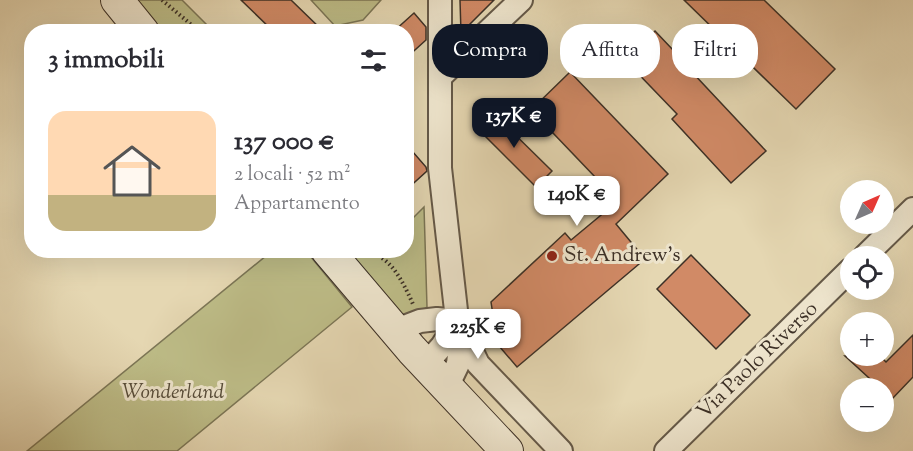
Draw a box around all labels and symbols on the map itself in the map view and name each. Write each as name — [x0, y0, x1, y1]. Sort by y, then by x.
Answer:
pin: 137K € — [465, 98, 563, 149]
pin: 140K € — [528, 176, 626, 227]
north arrow — [840, 180, 894, 234]
place label: St. Andrew's — [564, 241, 681, 271]
marker: St. Andrew's — [545, 249, 559, 263]
street label: Via Paolo Riverso — [691, 295, 825, 427]
pin: 225K € — [429, 309, 527, 360]
park label: Wonderland — [122, 378, 225, 408]

